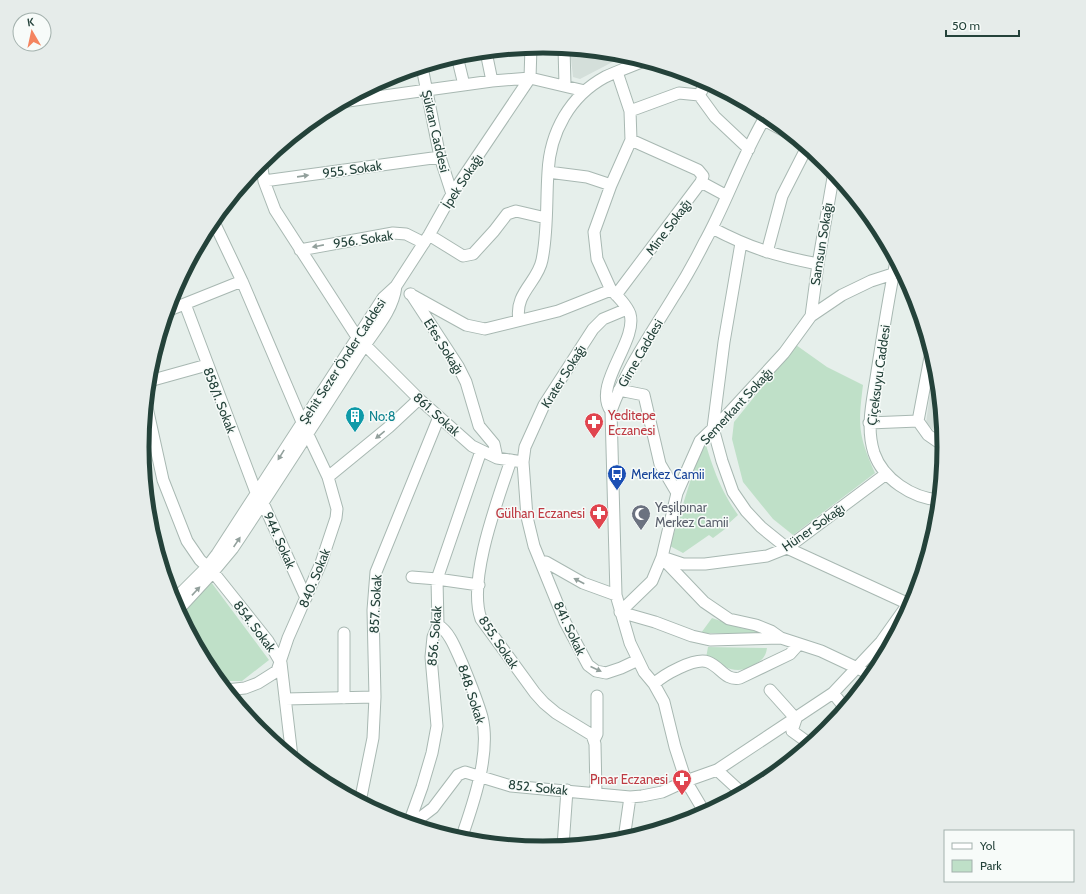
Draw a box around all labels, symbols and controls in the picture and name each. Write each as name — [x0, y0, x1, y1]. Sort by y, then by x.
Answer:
north arrow — [12, 12, 52, 52]
scale bar — [946, 12, 1019, 38]
text: K — [26, 15, 35, 30]
text: 50 m — [952, 18, 980, 33]
street label: Şükran Caddesi — [419, 88, 453, 174]
street label: İpek Sokağı — [438, 151, 486, 211]
street label: 955. Sokak — [321, 157, 383, 181]
one-way arrow — [297, 173, 309, 179]
street label: Mine Sokağı — [642, 196, 694, 258]
street label: Samsun Sokağı — [807, 201, 835, 287]
street label: 956. Sokak — [332, 227, 394, 251]
one-way arrow — [312, 243, 324, 249]
street label: Şehit Sezer Önder Caddesi — [295, 295, 389, 427]
street label: Efes Sokağı — [421, 315, 467, 377]
street label: Girne Caddesi — [614, 316, 666, 390]
street label: Çiçeksuyu Caddesi — [863, 324, 893, 426]
street label: Krater Sokağı — [537, 341, 589, 411]
street label: Semerkant Sokağı — [696, 364, 776, 448]
street label: 858/1. Sokak — [200, 365, 240, 435]
street label: 861. Sokak — [410, 389, 464, 439]
building icon: No:8 — [344, 405, 366, 433]
place label: Yeditepe Eczanesi — [607, 407, 656, 438]
place label: No:8 — [369, 408, 396, 424]
pharmacy icon: Yeditepe Eczanesi — [583, 411, 605, 439]
one-way arrow — [375, 430, 386, 439]
one-way arrow — [278, 449, 285, 461]
bus stop icon: Merkez Camii — [606, 463, 628, 491]
place label: Merkez Camii — [631, 466, 705, 482]
place label: Yeşilpınar Merkez Camii — [654, 499, 729, 530]
street label: Hüner Sokağı — [779, 500, 847, 554]
pharmacy icon: Gülhan Eczanesi — [588, 502, 610, 530]
mosque icon: Yeşilpınar Merkez Camii — [630, 503, 652, 531]
place label: Gülhan Eczanesi — [496, 505, 585, 521]
street label: 944. Sokak — [260, 509, 300, 571]
one-way arrow — [233, 536, 241, 547]
street label: 840. Sokak — [295, 546, 333, 610]
street label: 857. Sokak — [365, 574, 385, 634]
one-way arrow — [574, 578, 585, 584]
one-way arrow — [191, 586, 200, 596]
street label: 854. Sokak — [230, 597, 280, 655]
street label: 841. Sokak — [551, 598, 590, 658]
street label: 856. Sokak — [423, 605, 445, 667]
street label: 855. Sokak — [476, 613, 523, 672]
street label: 848. Sokak — [455, 662, 489, 726]
one-way arrow — [590, 667, 602, 673]
pharmacy icon: Pınar Eczanesi — [671, 768, 693, 796]
place label: Pınar Eczanesi — [590, 771, 668, 787]
street label: 852. Sokak — [507, 776, 569, 798]
legend — [944, 830, 1074, 882]
text: Yol — [979, 838, 995, 853]
text: Park — [980, 858, 1002, 873]

